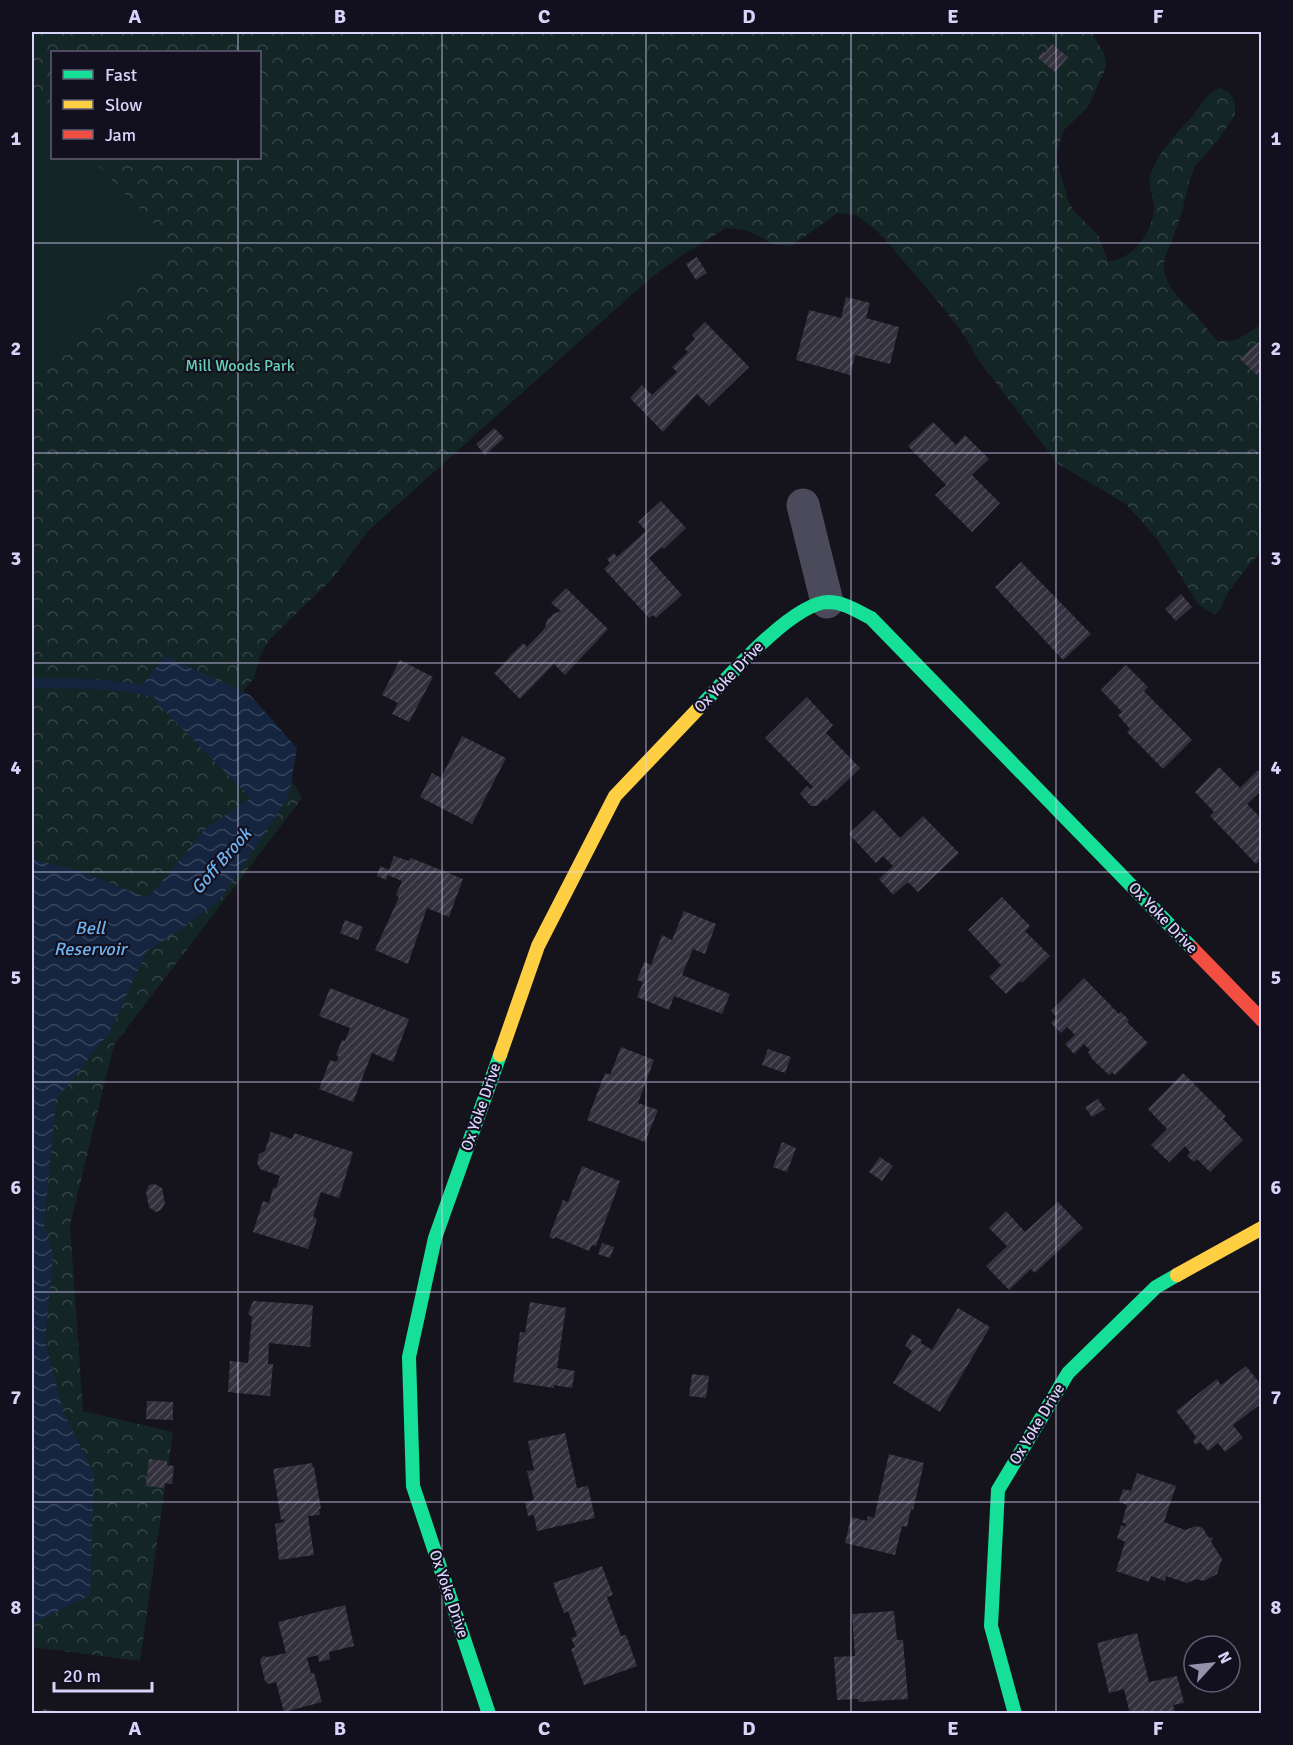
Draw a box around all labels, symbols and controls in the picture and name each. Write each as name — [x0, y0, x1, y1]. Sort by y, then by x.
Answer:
text: A — [129, 4, 142, 29]
text: B — [334, 4, 346, 29]
text: C — [538, 4, 550, 29]
text: D — [742, 4, 756, 29]
text: E — [947, 4, 959, 29]
text: F — [1153, 4, 1164, 29]
legend — [51, 51, 261, 159]
text: Fast — [105, 64, 137, 86]
text: Slow — [105, 94, 142, 116]
text: Jam — [105, 124, 136, 146]
text: 1 — [11, 126, 22, 151]
text: 1 — [1271, 126, 1282, 151]
text: 2 — [11, 336, 21, 361]
text: 2 — [1271, 336, 1281, 361]
park label: Mill Woods Park — [185, 356, 295, 376]
text: 3 — [11, 546, 21, 571]
text: 3 — [1271, 546, 1281, 571]
street label: Ox Yoke Drive — [690, 637, 768, 717]
text: 4 — [11, 755, 22, 780]
text: 4 — [1271, 755, 1282, 780]
water label: Goff Brook — [186, 822, 257, 899]
street label: Ox Yoke Drive — [1124, 878, 1202, 958]
water label: Bell Reservoir — [54, 917, 129, 960]
text: 5 — [11, 965, 21, 990]
text: 5 — [1271, 965, 1281, 990]
street label: Ox Yoke Drive — [457, 1060, 505, 1154]
text: 6 — [11, 1175, 22, 1200]
text: 6 — [1271, 1175, 1282, 1200]
street label: Ox Yoke Drive — [1005, 1380, 1069, 1468]
text: 7 — [11, 1385, 22, 1410]
text: 7 — [1271, 1385, 1282, 1410]
street label: Ox Yoke Drive — [425, 1547, 473, 1641]
text: 8 — [11, 1595, 22, 1620]
text: 8 — [1271, 1595, 1282, 1620]
north arrow — [1182, 1634, 1242, 1694]
text: N — [1213, 1648, 1236, 1667]
scale bar — [54, 1655, 152, 1693]
text: 20 m — [63, 1665, 101, 1687]
text: A — [129, 1716, 142, 1741]
text: B — [334, 1716, 346, 1741]
text: C — [538, 1716, 550, 1741]
text: D — [742, 1716, 756, 1741]
text: E — [947, 1716, 959, 1741]
text: F — [1153, 1716, 1164, 1741]

